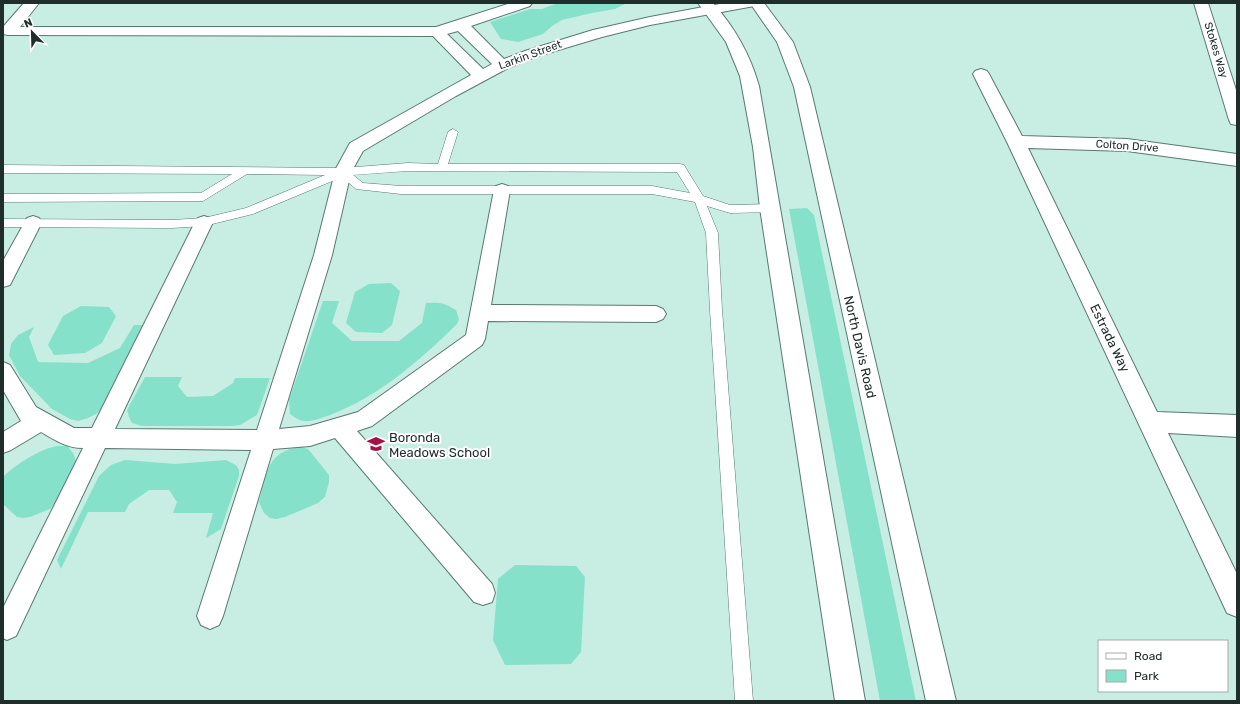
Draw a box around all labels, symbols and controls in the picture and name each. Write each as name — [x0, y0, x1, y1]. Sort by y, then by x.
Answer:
north arrow — [12, 12, 52, 52]
text: N — [22, 16, 35, 31]
street label: Stokes Way — [1201, 20, 1231, 80]
street label: Larkin Street — [497, 37, 564, 72]
street label: Colton Drive — [1095, 137, 1159, 155]
street label: North Davis Road — [841, 294, 879, 400]
street label: Estrada Way — [1087, 302, 1133, 374]
place label: Boronda Meadows School — [389, 430, 490, 460]
school or university icon: Boronda Meadows School — [366, 434, 386, 454]
legend — [1098, 640, 1228, 692]
text: Road — [1134, 649, 1162, 663]
text: Park — [1134, 669, 1160, 683]

